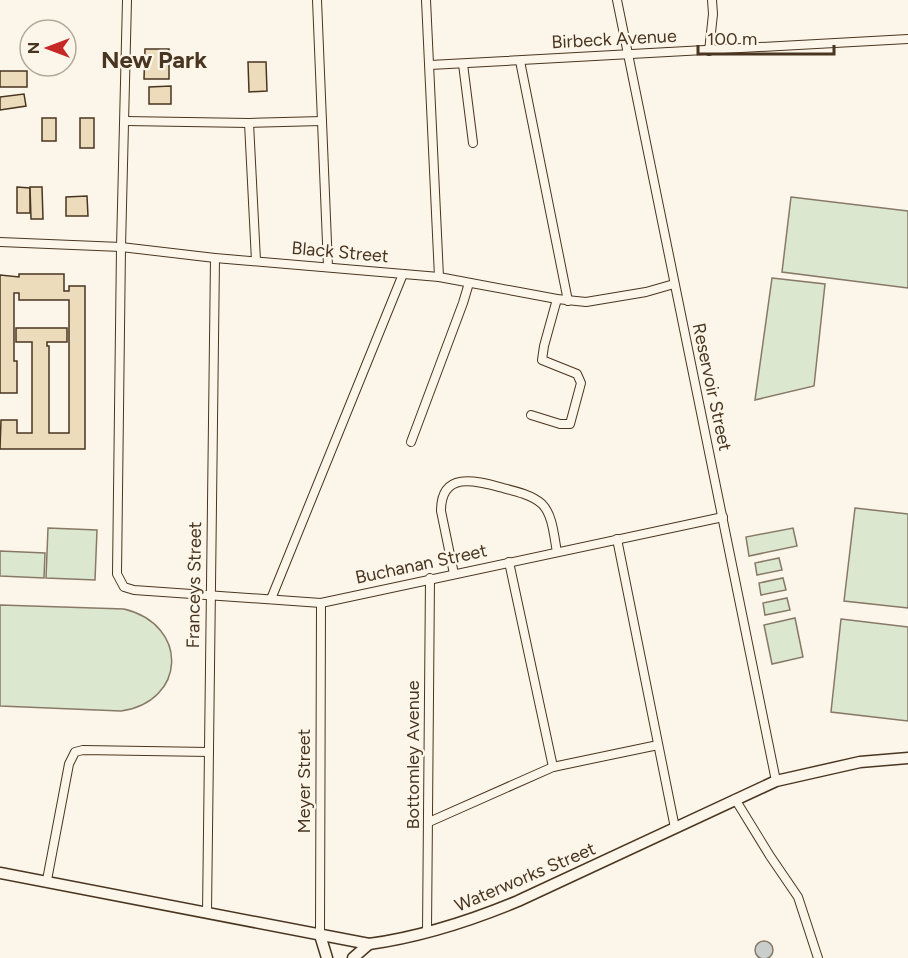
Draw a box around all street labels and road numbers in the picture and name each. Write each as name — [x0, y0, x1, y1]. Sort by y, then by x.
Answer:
street label: Birbeck Avenue — [551, 25, 677, 53]
street label: Black Street — [291, 237, 390, 267]
street label: Reservoir Street — [688, 321, 736, 453]
street label: Franceys Street — [182, 521, 206, 649]
street label: Buchanan Street — [353, 539, 489, 589]
street label: Bottomley Avenue — [402, 680, 424, 830]
street label: Meyer Street — [293, 728, 315, 833]
street label: Waterworks Street — [451, 837, 599, 917]

